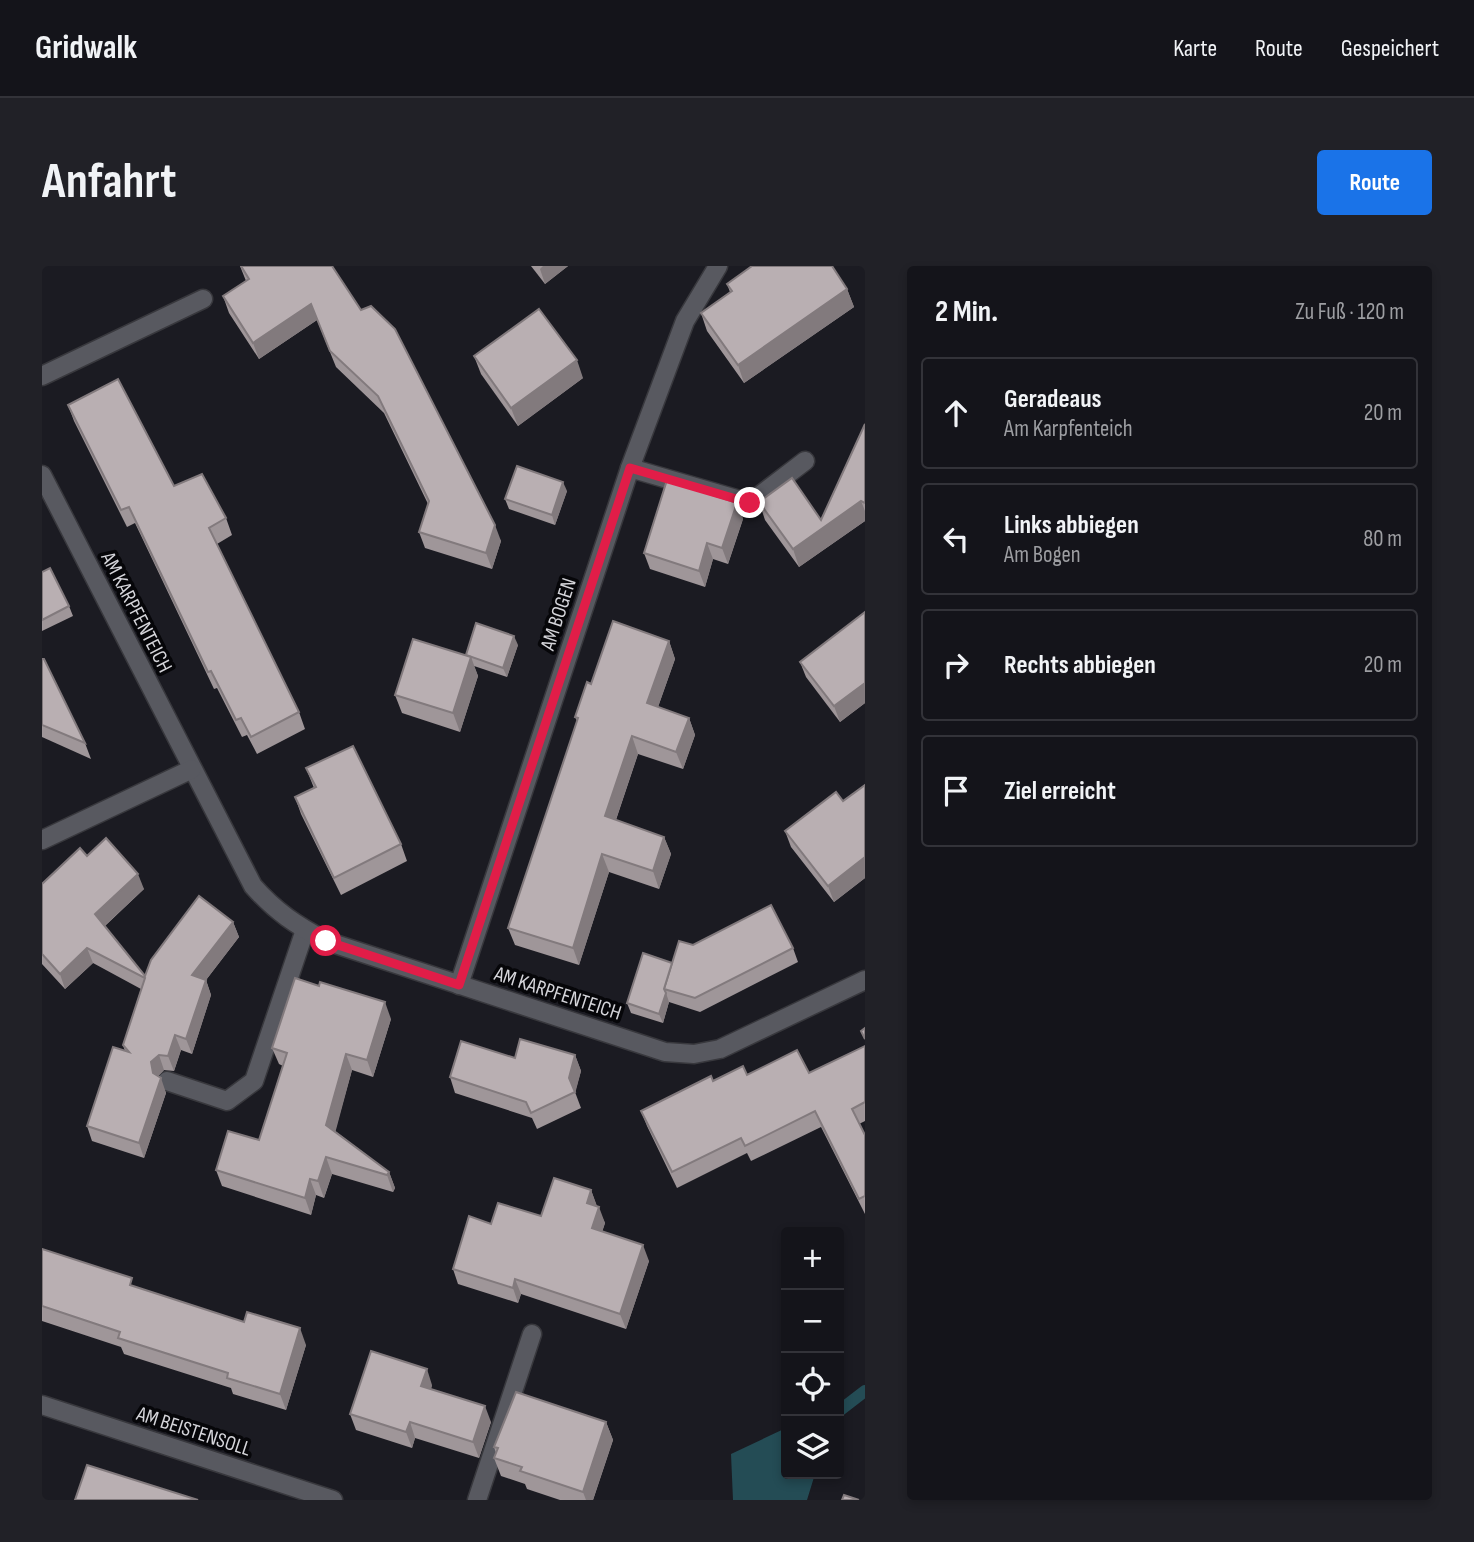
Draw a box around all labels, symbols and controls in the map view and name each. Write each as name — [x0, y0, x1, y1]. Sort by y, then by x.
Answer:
text: Gridwalk — [35, 28, 137, 68]
text: Karte — [1173, 34, 1217, 63]
text: Route — [1255, 34, 1303, 63]
text: Gespeichert — [1341, 34, 1439, 63]
button: Route — [1317, 150, 1432, 215]
text: Anfahrt — [42, 153, 176, 212]
text: 2 Min. — [935, 294, 998, 330]
text: Zu Fuß · 120 m — [1295, 298, 1404, 326]
text: Geradeaus — [1004, 384, 1102, 415]
icon: ahead — [937, 394, 975, 432]
text: 20 m — [1364, 399, 1402, 427]
text: Am Karpfenteich — [1004, 415, 1133, 443]
route end — [734, 487, 765, 518]
text: Links abbiegen — [1004, 510, 1139, 541]
icon: left — [937, 520, 975, 558]
text: 80 m — [1363, 525, 1402, 553]
text: Am Bogen — [1004, 541, 1081, 569]
street label: AM KARPFENTEICH — [95, 547, 178, 677]
street label: AM BOGEN — [535, 575, 582, 654]
icon: right — [937, 646, 975, 684]
text: Rechts abbiegen — [1004, 650, 1156, 681]
text: 20 m — [1364, 651, 1402, 679]
icon: arrive — [937, 772, 975, 810]
text: Ziel erreicht — [1004, 776, 1116, 807]
route start — [310, 925, 341, 956]
street label: AM KARPFENTEICH — [490, 961, 624, 1026]
map controls — [781, 1227, 844, 1479]
button: + — [781, 1227, 844, 1290]
button: − — [781, 1290, 844, 1353]
button: locate — [781, 1353, 844, 1416]
street label: AM BEISTENSOLL — [133, 1401, 254, 1462]
button: layers — [781, 1416, 844, 1479]

